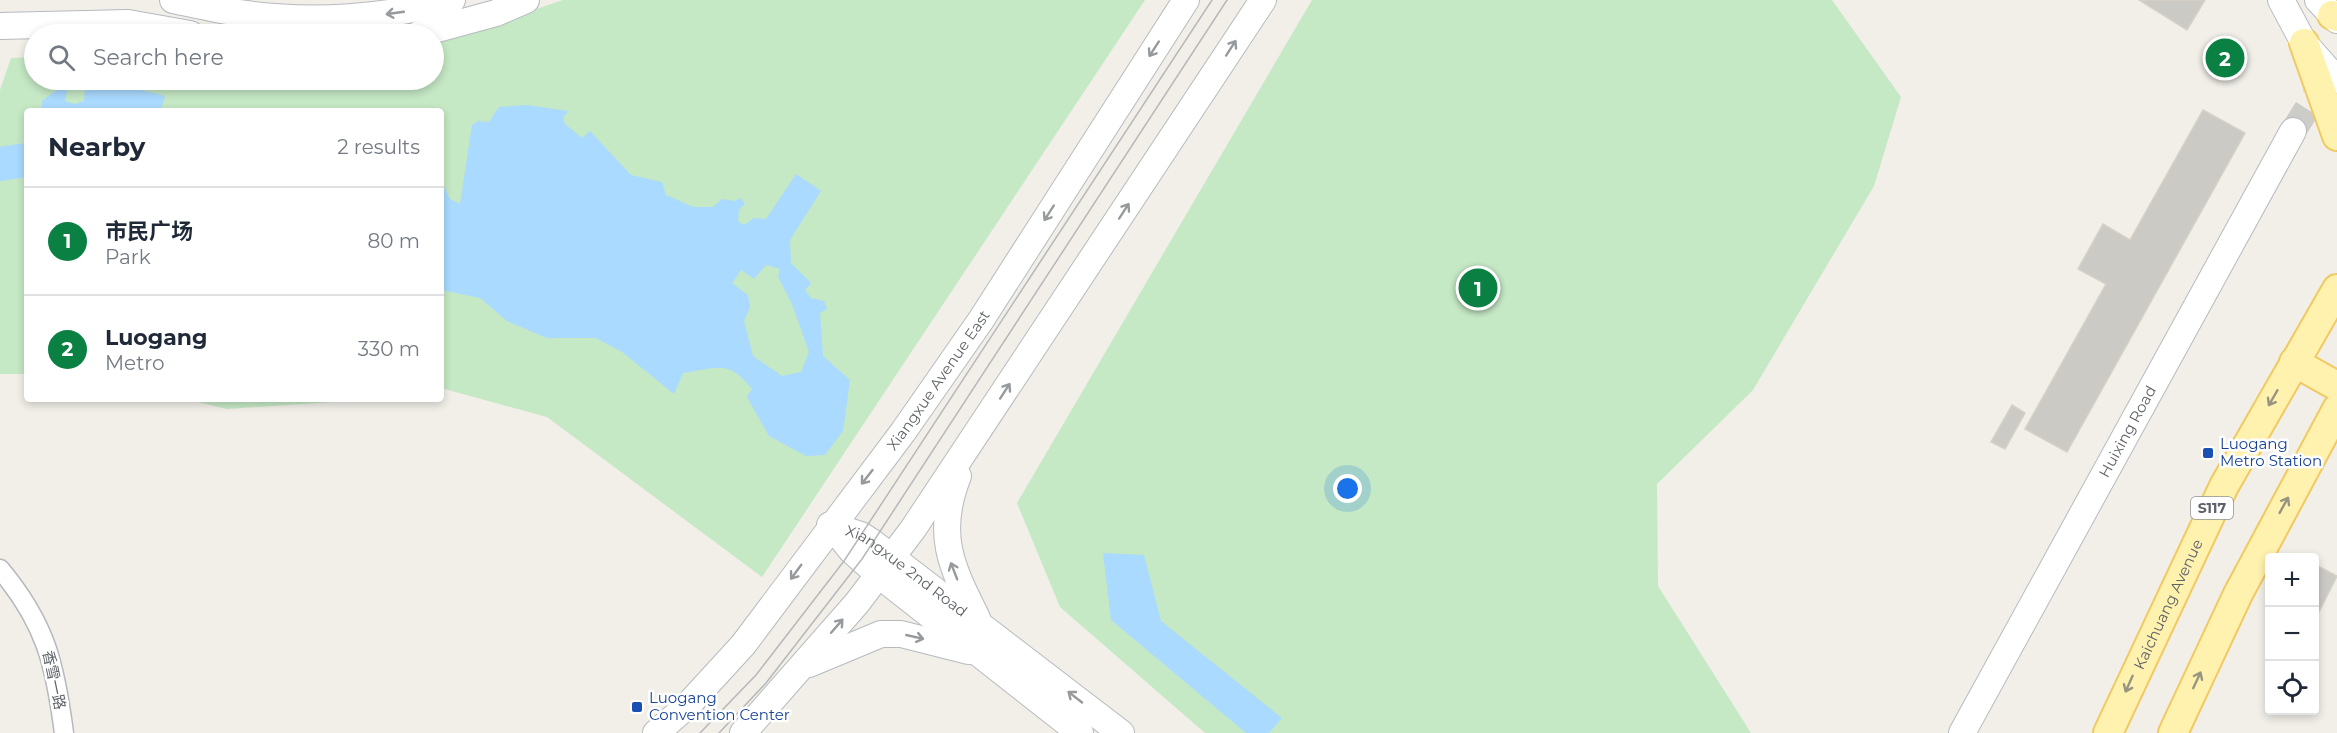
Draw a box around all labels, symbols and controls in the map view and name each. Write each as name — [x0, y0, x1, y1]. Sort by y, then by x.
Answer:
one-way arrow — [385, 7, 405, 18]
search box — [24, 24, 444, 90]
pin: 2 — [2206, 36, 2244, 80]
one-way arrow — [1148, 40, 1160, 57]
one-way arrow — [1225, 40, 1237, 57]
icon: search — [45, 41, 78, 74]
text: Search here — [93, 44, 224, 71]
text: Nearby — [48, 131, 145, 163]
text: 2 results — [337, 135, 420, 159]
one-way arrow — [1118, 203, 1130, 220]
one-way arrow — [1043, 205, 1056, 222]
text: 市民广场 — [105, 218, 193, 245]
text: 1 — [64, 229, 71, 253]
text: 80 m — [368, 229, 420, 253]
text: Park — [105, 245, 151, 269]
pin: 1 — [1458, 266, 1498, 310]
street label: Xiangxue Avenue East — [883, 306, 994, 454]
text: Luogang — [105, 324, 207, 351]
text: 2 — [62, 337, 73, 361]
text: 330 m — [358, 337, 420, 361]
text: Metro — [105, 351, 165, 375]
street label: Huixing Road — [2094, 382, 2160, 481]
one-way arrow — [999, 383, 1011, 400]
one-way arrow — [2267, 389, 2279, 406]
place label: Luogang Metro Station — [2220, 434, 2322, 470]
marker: Luogang Metro Station — [2201, 446, 2215, 460]
one-way arrow — [860, 469, 873, 485]
your location — [1333, 474, 1362, 503]
road number: S117 — [2191, 497, 2233, 519]
one-way arrow — [2278, 497, 2290, 514]
street label: Xiangxue 2nd Road — [843, 521, 971, 621]
street label: Kaichuang Avenue — [2129, 536, 2207, 672]
map controls — [2265, 553, 2319, 715]
button: + — [2265, 553, 2319, 607]
one-way arrow — [948, 562, 959, 580]
one-way arrow — [790, 564, 802, 580]
button: − — [2265, 607, 2319, 661]
one-way arrow — [830, 619, 844, 634]
one-way arrow — [904, 632, 924, 643]
street label: 香雪一路 — [39, 649, 70, 711]
button: locate — [2265, 661, 2319, 715]
one-way arrow — [2192, 671, 2204, 689]
one-way arrow — [2123, 675, 2135, 693]
place label: Luogang Convention Center — [649, 688, 790, 724]
one-way arrow — [1067, 691, 1083, 704]
marker: Luogang Convention Center — [630, 700, 644, 714]

